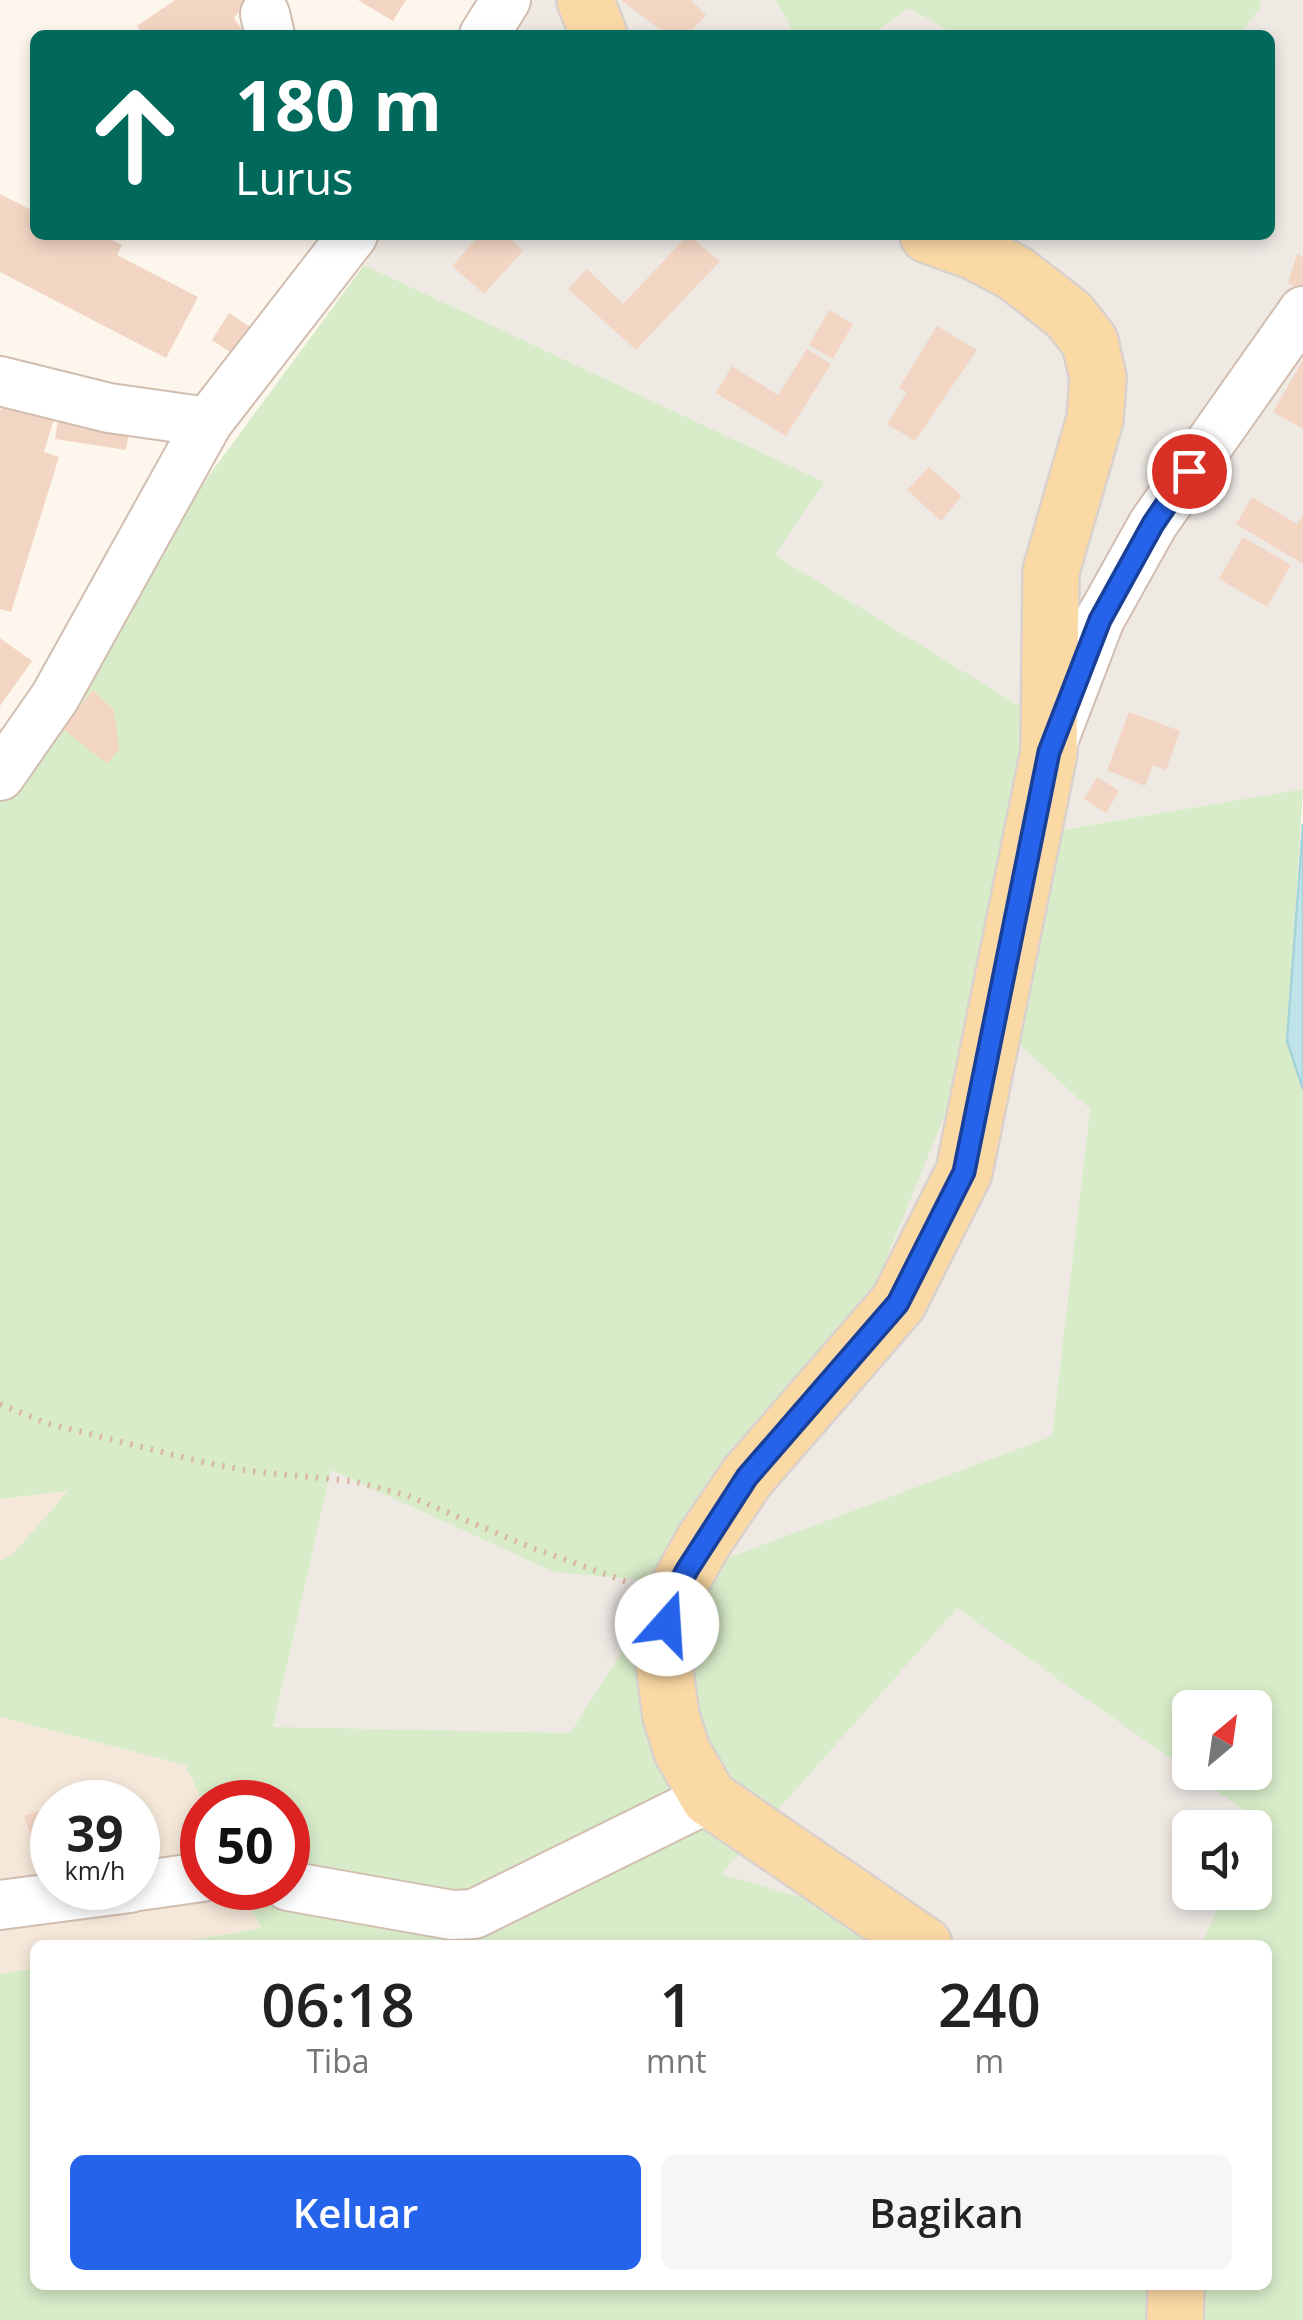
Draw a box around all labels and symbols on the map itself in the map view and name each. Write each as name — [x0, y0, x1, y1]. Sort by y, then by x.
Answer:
pin — [1147, 429, 1232, 514]
position arrow — [615, 1572, 719, 1676]
north arrow — [1172, 1690, 1272, 1790]
speed limit sign: 50 — [180, 1780, 310, 1910]

